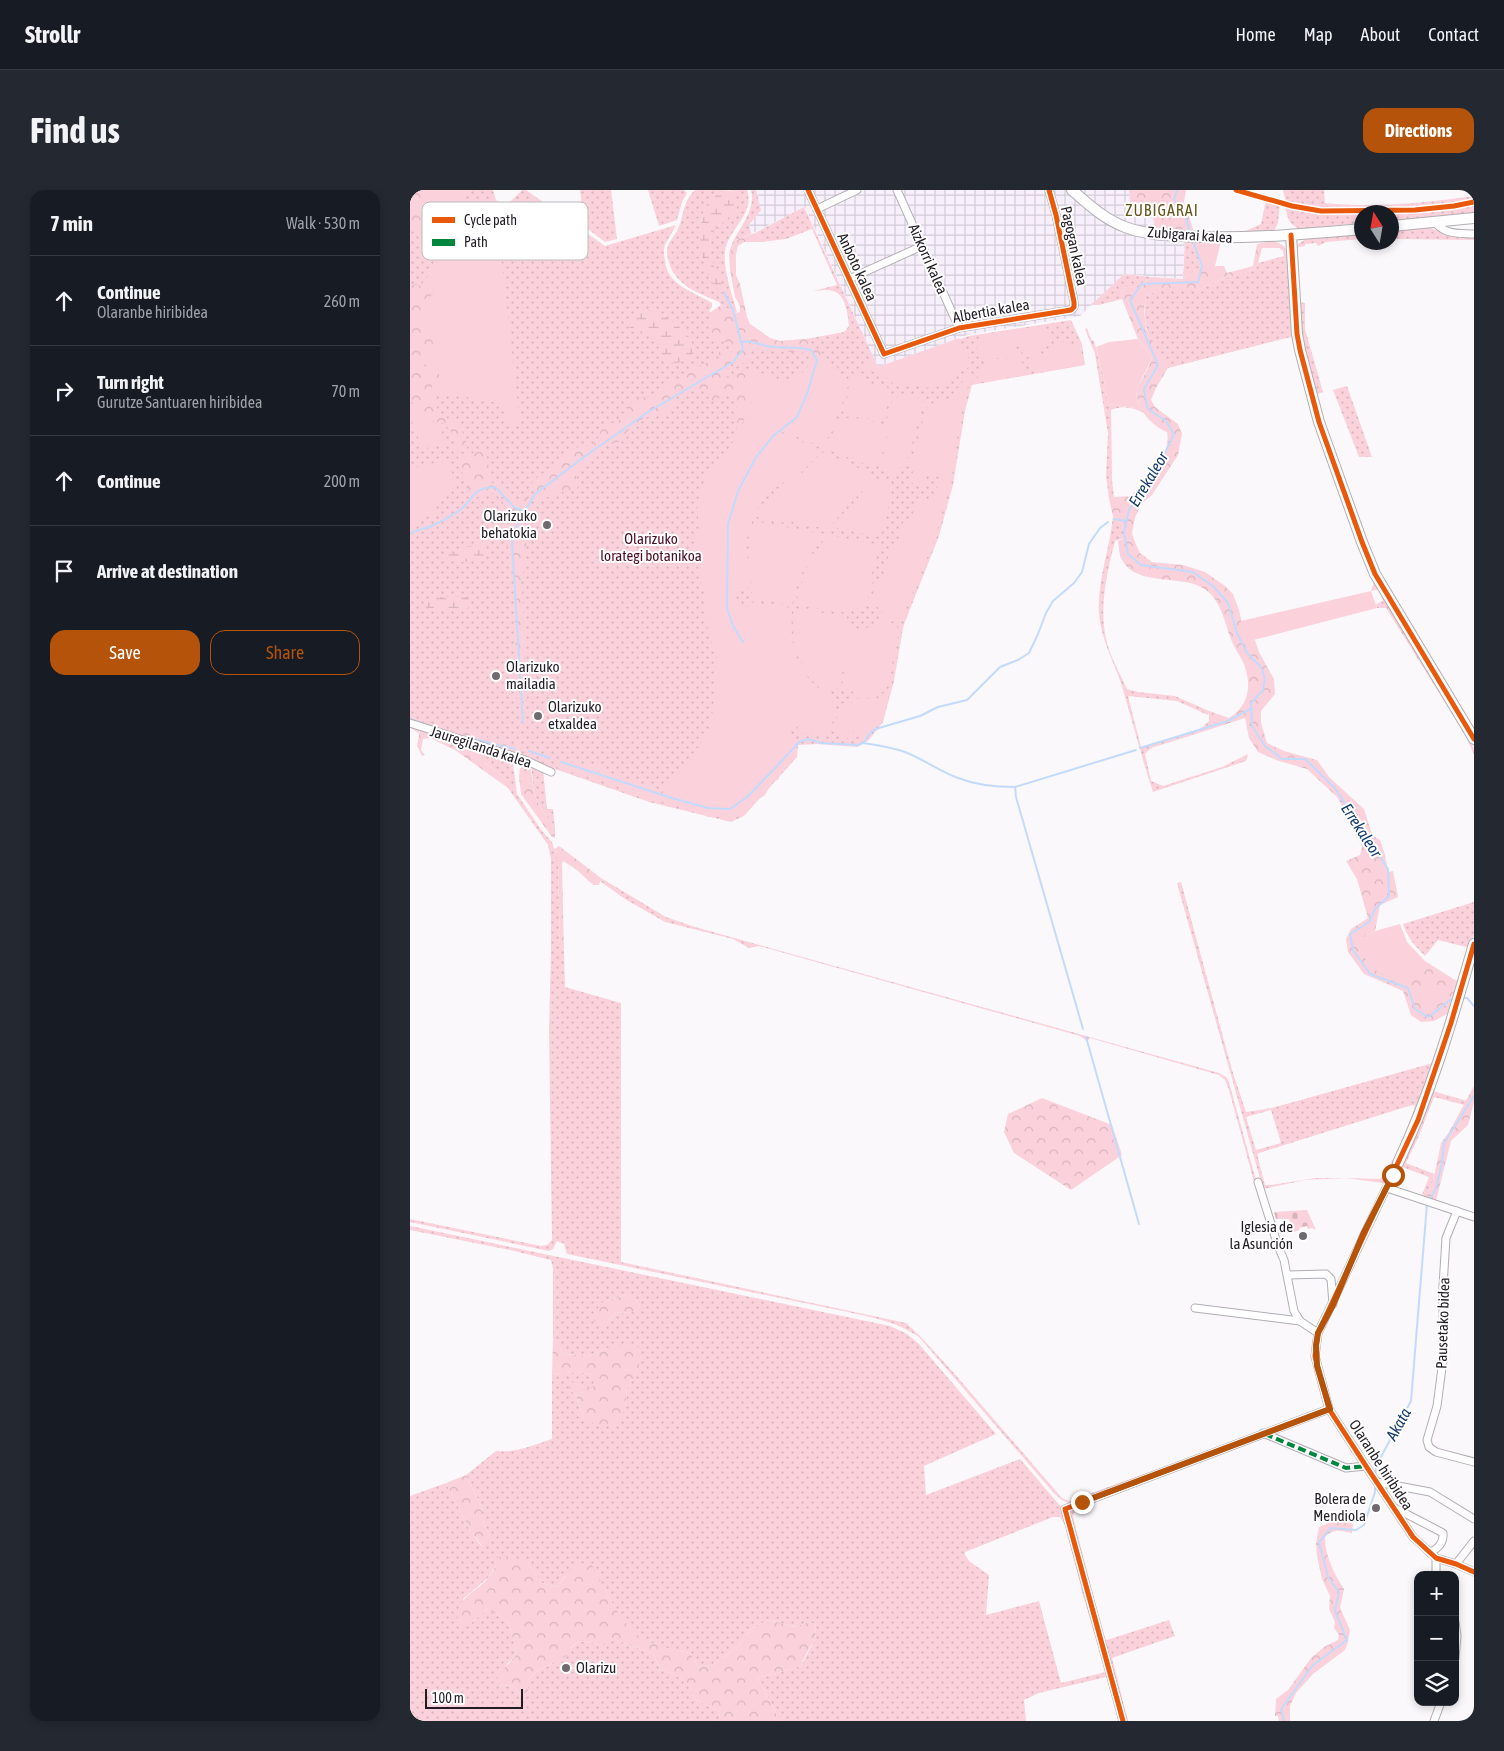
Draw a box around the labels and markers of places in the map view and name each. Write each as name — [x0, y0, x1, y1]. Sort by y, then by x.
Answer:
place label: Olarizuko behatokia — [481, 507, 537, 541]
marker: Olarizuko behatokia — [541, 519, 553, 531]
place label: Olarizuko mailadia — [506, 658, 560, 692]
marker: Olarizuko mailadia — [490, 670, 502, 682]
place label: Olarizuko etxaldea — [548, 698, 602, 732]
marker: Olarizuko etxaldea — [532, 710, 544, 722]
place label: Iglesia de la Asunción — [1230, 1218, 1293, 1252]
marker: Iglesia de la Asunción — [1297, 1230, 1309, 1242]
place label: Bolera de Mendiola — [1313, 1490, 1366, 1524]
marker: Bolera de Mendiola — [1370, 1502, 1382, 1514]
place label: Olarizu — [576, 1659, 616, 1676]
marker: Olarizu — [560, 1662, 572, 1674]

